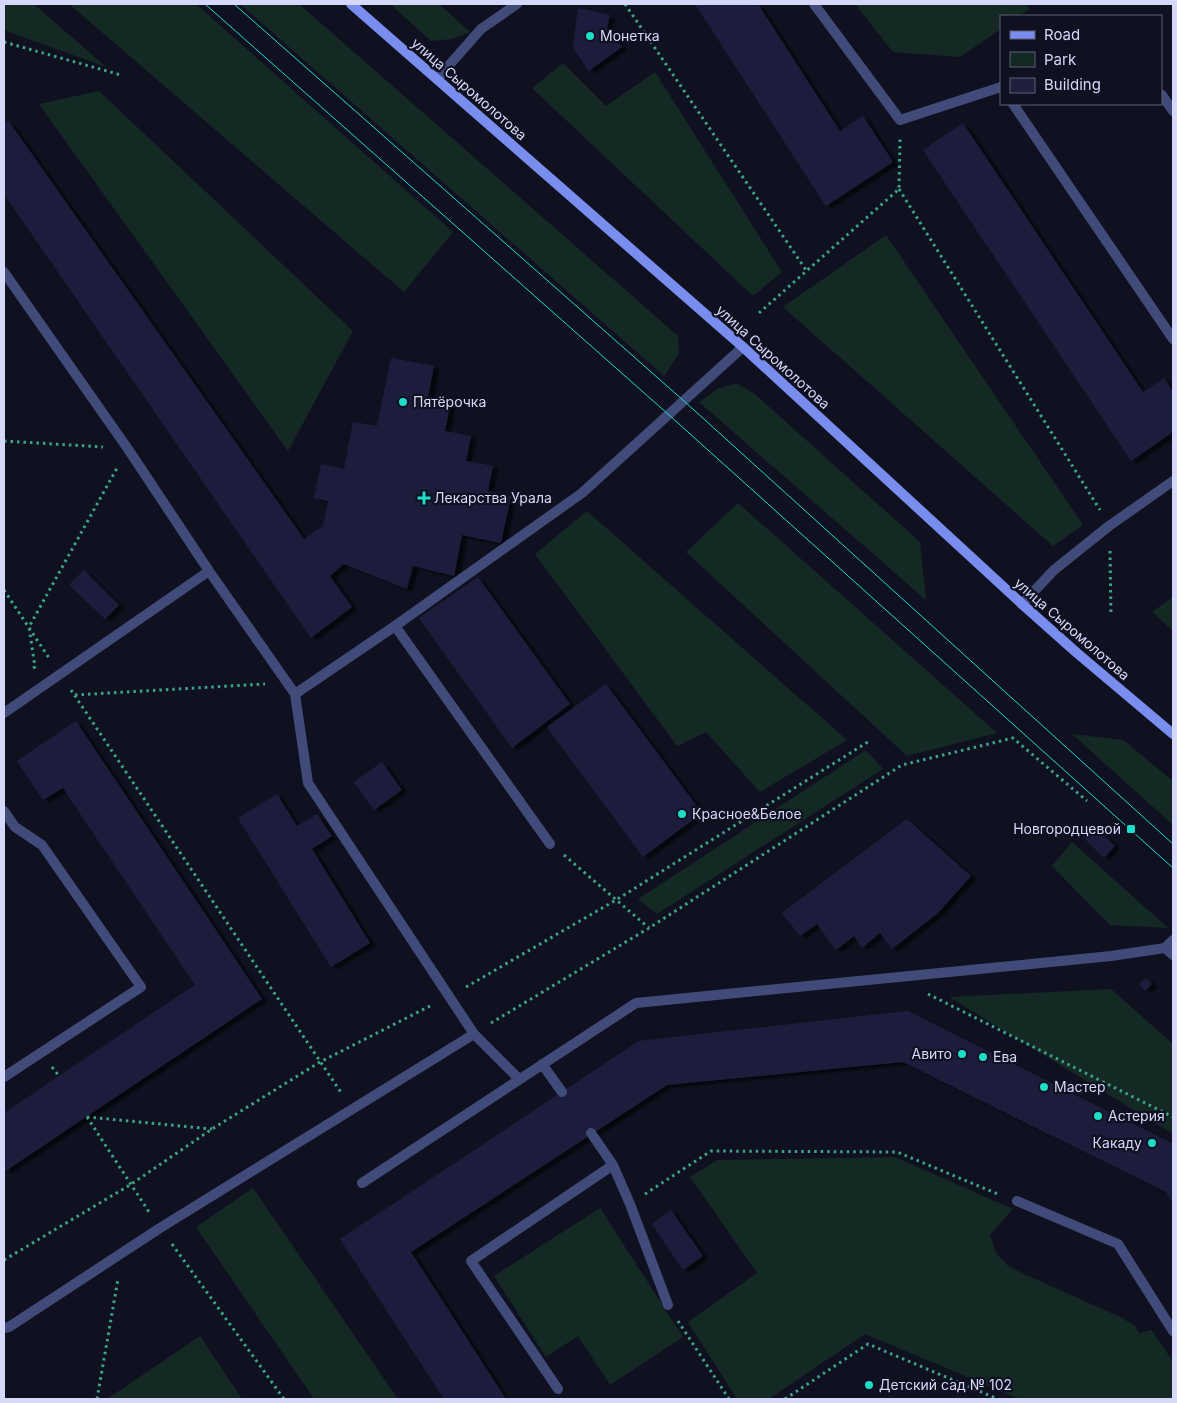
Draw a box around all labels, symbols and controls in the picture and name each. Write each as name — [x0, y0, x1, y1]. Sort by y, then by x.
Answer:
legend — [1000, 15, 1162, 105]
text: Road — [1044, 25, 1080, 44]
place label: Монетка — [600, 27, 660, 44]
marker: Монетка — [584, 30, 596, 42]
street label: улица Сыромолотова — [408, 34, 530, 143]
text: Park — [1044, 50, 1077, 69]
text: Building — [1044, 75, 1101, 94]
street label: улица Сыромолотова — [713, 301, 834, 412]
place label: Пятёрочка — [413, 393, 486, 410]
marker: Пятёрочка — [397, 396, 409, 408]
place label: Лекарства Урала — [434, 489, 552, 506]
marker: Лекарства Урала — [418, 492, 430, 504]
street label: улица Сыромолотова — [1011, 574, 1133, 683]
place label: Красное&Белое — [692, 805, 802, 822]
marker: Красное&Белое — [676, 808, 688, 820]
place label: Новгородцевой — [1013, 820, 1121, 837]
marker: Новгородцевой — [1125, 823, 1137, 835]
place label: Авито — [911, 1045, 952, 1062]
marker: Авито — [956, 1048, 968, 1060]
place label: Ева — [993, 1048, 1017, 1065]
marker: Ева — [977, 1051, 989, 1063]
place label: Мастер — [1054, 1078, 1106, 1095]
marker: Мастер — [1038, 1081, 1050, 1093]
place label: Астерия — [1108, 1107, 1165, 1124]
marker: Астерия — [1092, 1110, 1104, 1122]
place label: Какаду — [1093, 1134, 1142, 1151]
marker: Какаду — [1146, 1137, 1158, 1149]
place label: Детский сад № 102 — [879, 1376, 1012, 1393]
marker: Детский сад № 102 — [863, 1379, 875, 1391]

